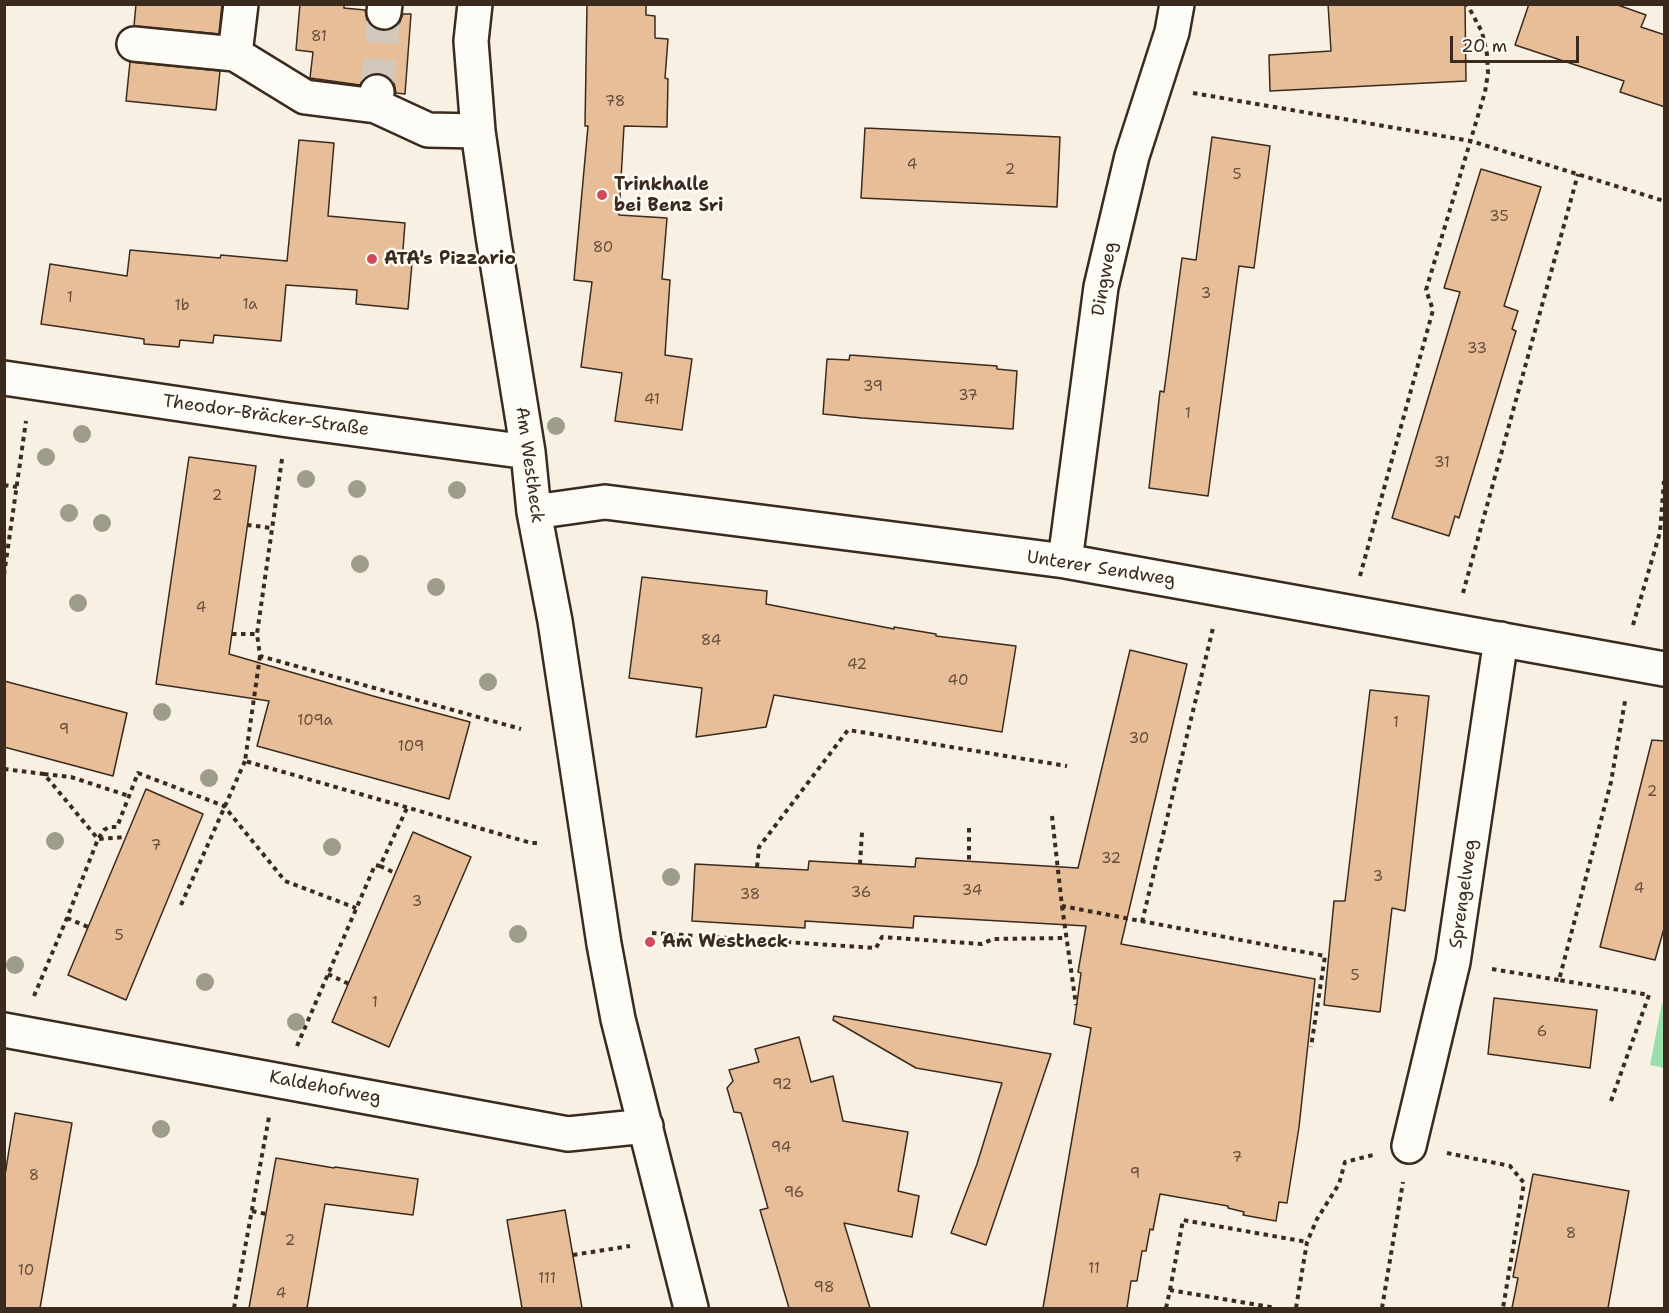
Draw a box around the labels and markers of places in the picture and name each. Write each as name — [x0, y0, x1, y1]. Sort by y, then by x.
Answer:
place label: Trinkhalle bei Benz Sri — [614, 174, 724, 216]
marker: Trinkhalle bei Benz Sri — [595, 188, 609, 202]
place label: ATA's Pizzario — [384, 248, 516, 270]
marker: ATA's Pizzario — [365, 252, 379, 266]
place label: Am Westheck — [662, 931, 788, 953]
marker: Am Westheck — [643, 935, 657, 949]

